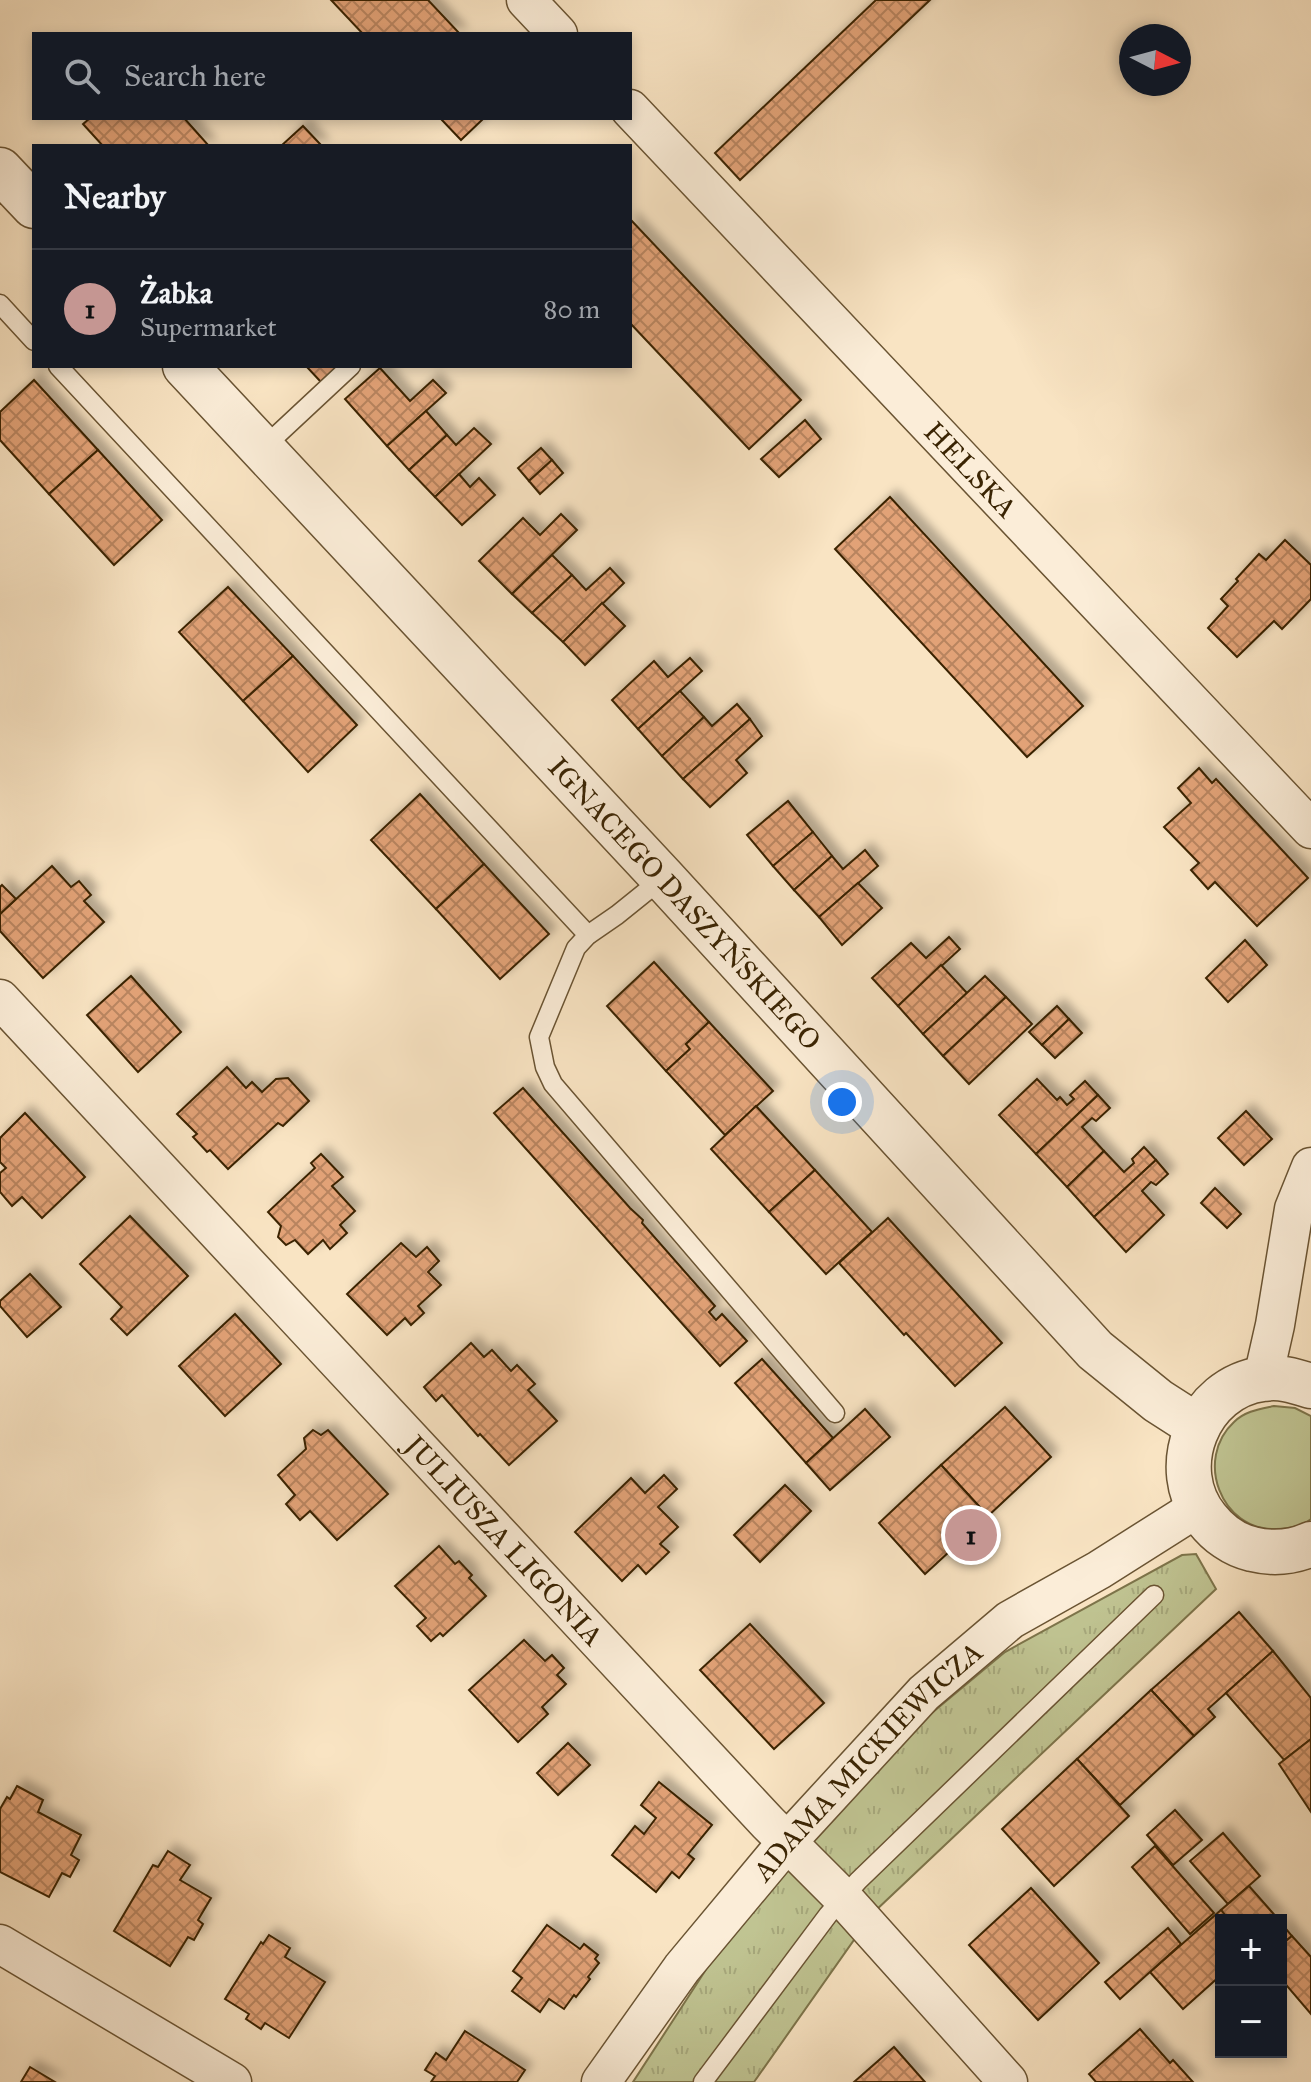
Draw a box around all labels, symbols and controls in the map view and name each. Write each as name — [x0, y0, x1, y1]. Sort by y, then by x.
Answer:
north arrow — [1119, 24, 1191, 96]
search box — [32, 32, 632, 120]
icon: search — [60, 54, 104, 98]
text: Search here — [124, 58, 266, 94]
text: Nearby — [64, 176, 166, 217]
text: Żabka — [140, 275, 212, 311]
text: 1 — [85, 293, 95, 325]
text: 80 m — [544, 293, 600, 325]
text: Supermarket — [140, 311, 277, 343]
street label: HELSKA — [917, 414, 1024, 525]
street label: IGNACEGO DASZYŃSKIEGO — [541, 750, 829, 1057]
your location — [822, 1082, 862, 1122]
street label: JULIUSZA LIGONIA — [396, 1426, 611, 1653]
pin: 1 — [945, 1505, 997, 1565]
street label: ADAMA MICKIEWICZA — [745, 1634, 990, 1889]
map controls — [1215, 1914, 1287, 2058]
button: + — [1215, 1914, 1287, 1986]
button: − — [1215, 1986, 1287, 2058]

